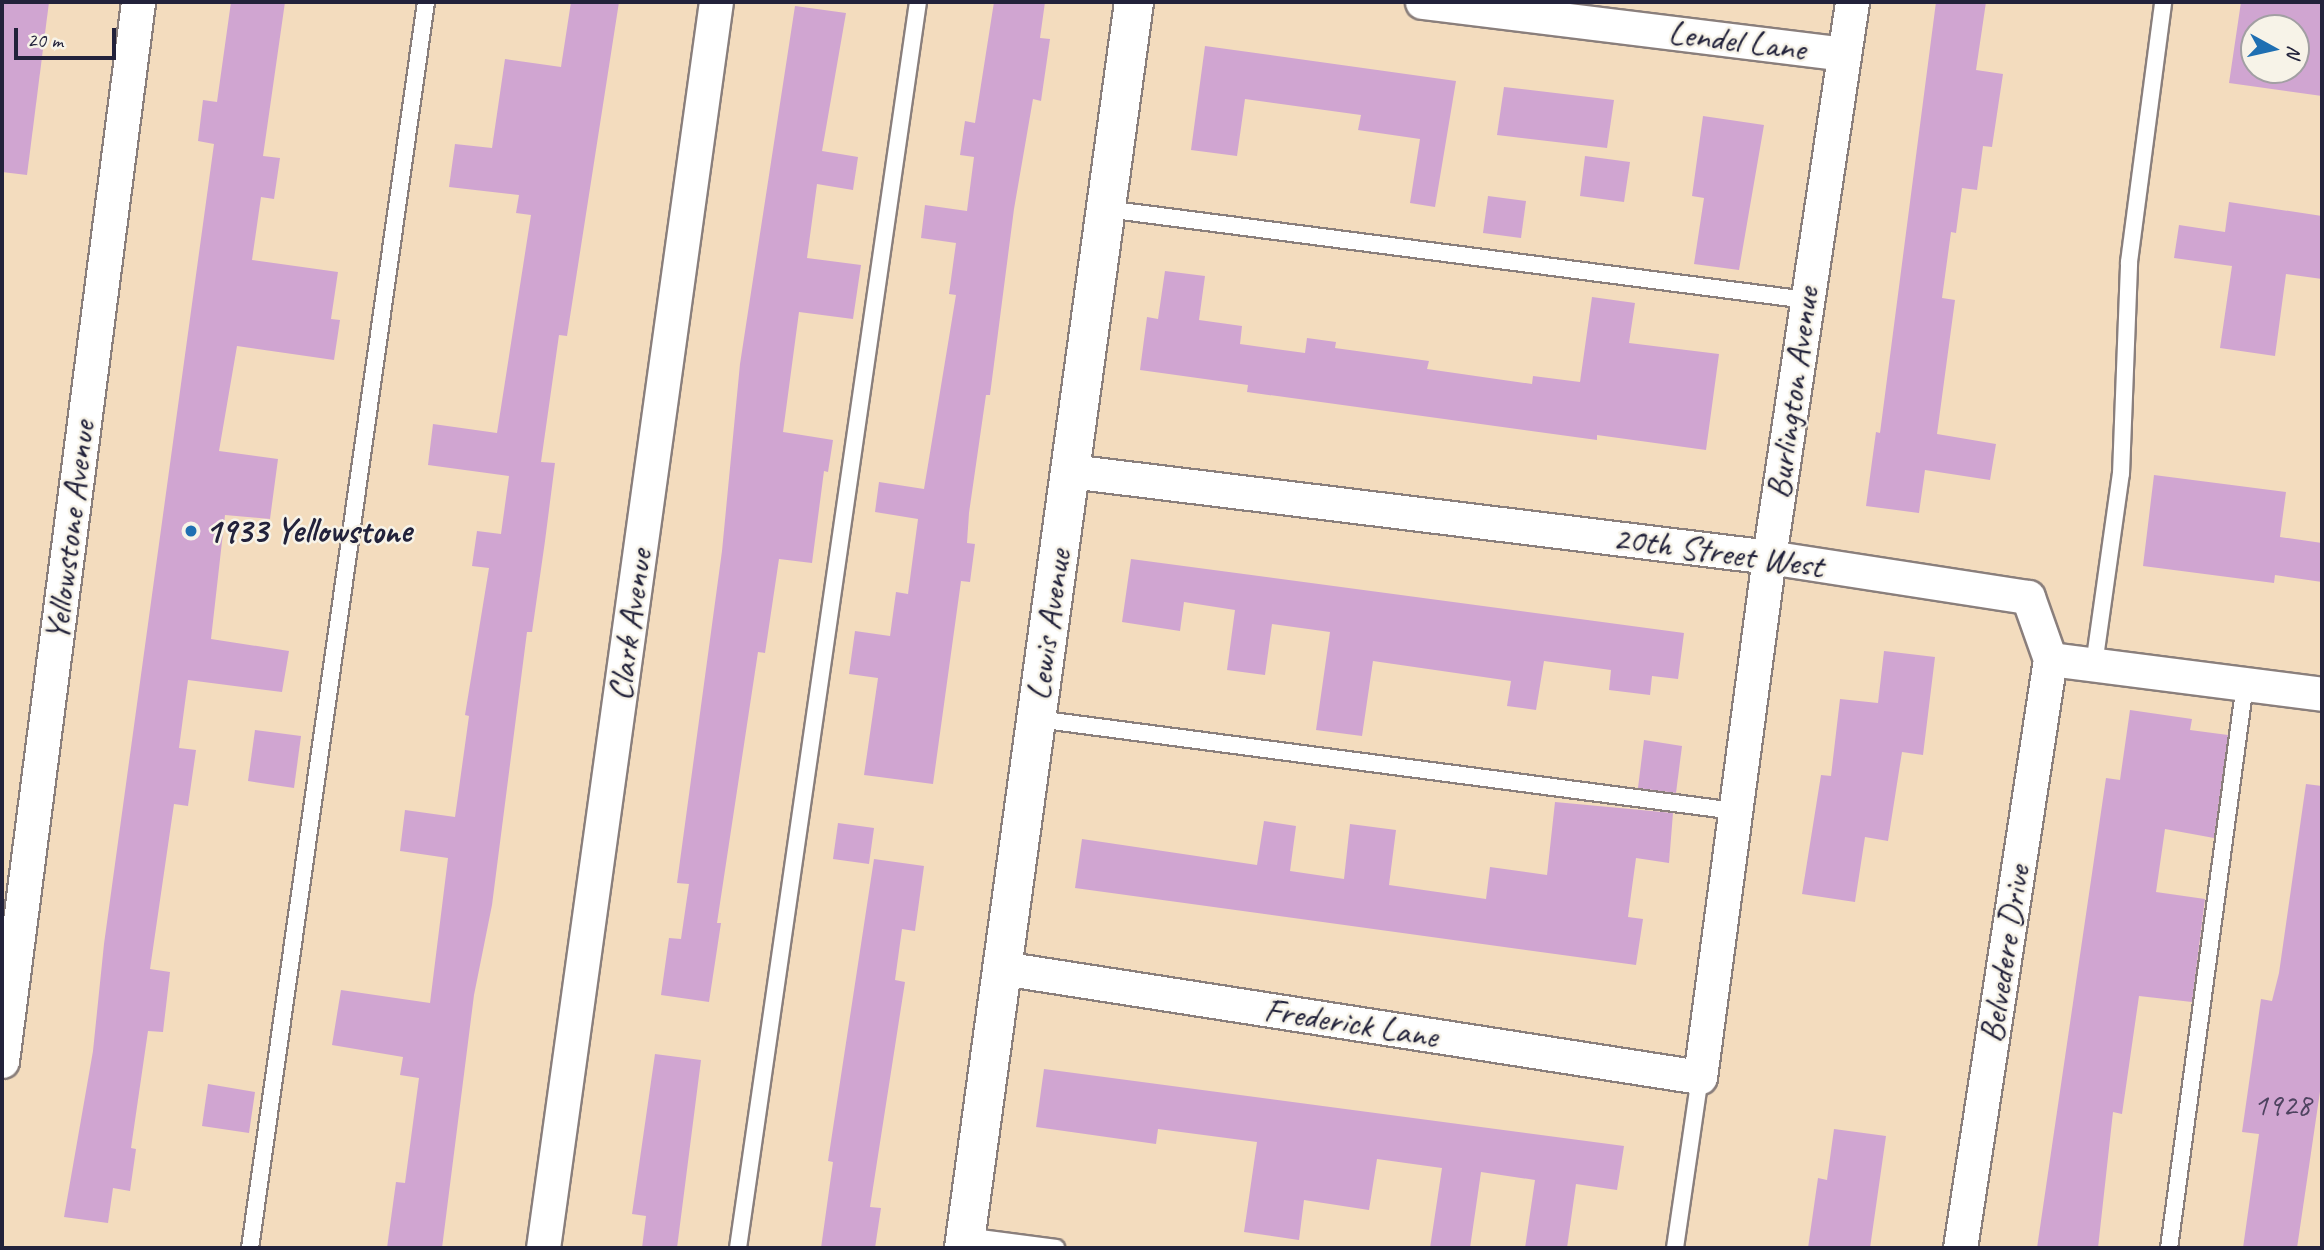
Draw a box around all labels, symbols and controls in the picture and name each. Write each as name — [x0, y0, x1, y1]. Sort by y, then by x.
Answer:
street label: Lendel Lane — [1666, 12, 1808, 70]
scale bar — [18, 14, 119, 58]
north arrow — [2240, 14, 2310, 84]
text: 20 m — [27, 27, 63, 53]
text: N — [2281, 44, 2307, 59]
street label: Burlington Avenue — [1757, 285, 1829, 501]
street label: Yellowstone Avenue — [36, 419, 104, 643]
place label: 1933 Yellowstone — [205, 510, 411, 552]
street label: 20th Street West — [1610, 516, 1826, 588]
marker: 1933 Yellowstone — [183, 523, 199, 539]
street label: Clark Avenue — [599, 547, 661, 703]
street label: Lewis Avenue — [1018, 547, 1080, 703]
street label: Belvedere Drive — [1970, 862, 2040, 1046]
street label: Frederick Lane — [1261, 989, 1441, 1057]
house number: 1928 — [2253, 1086, 2311, 1124]

